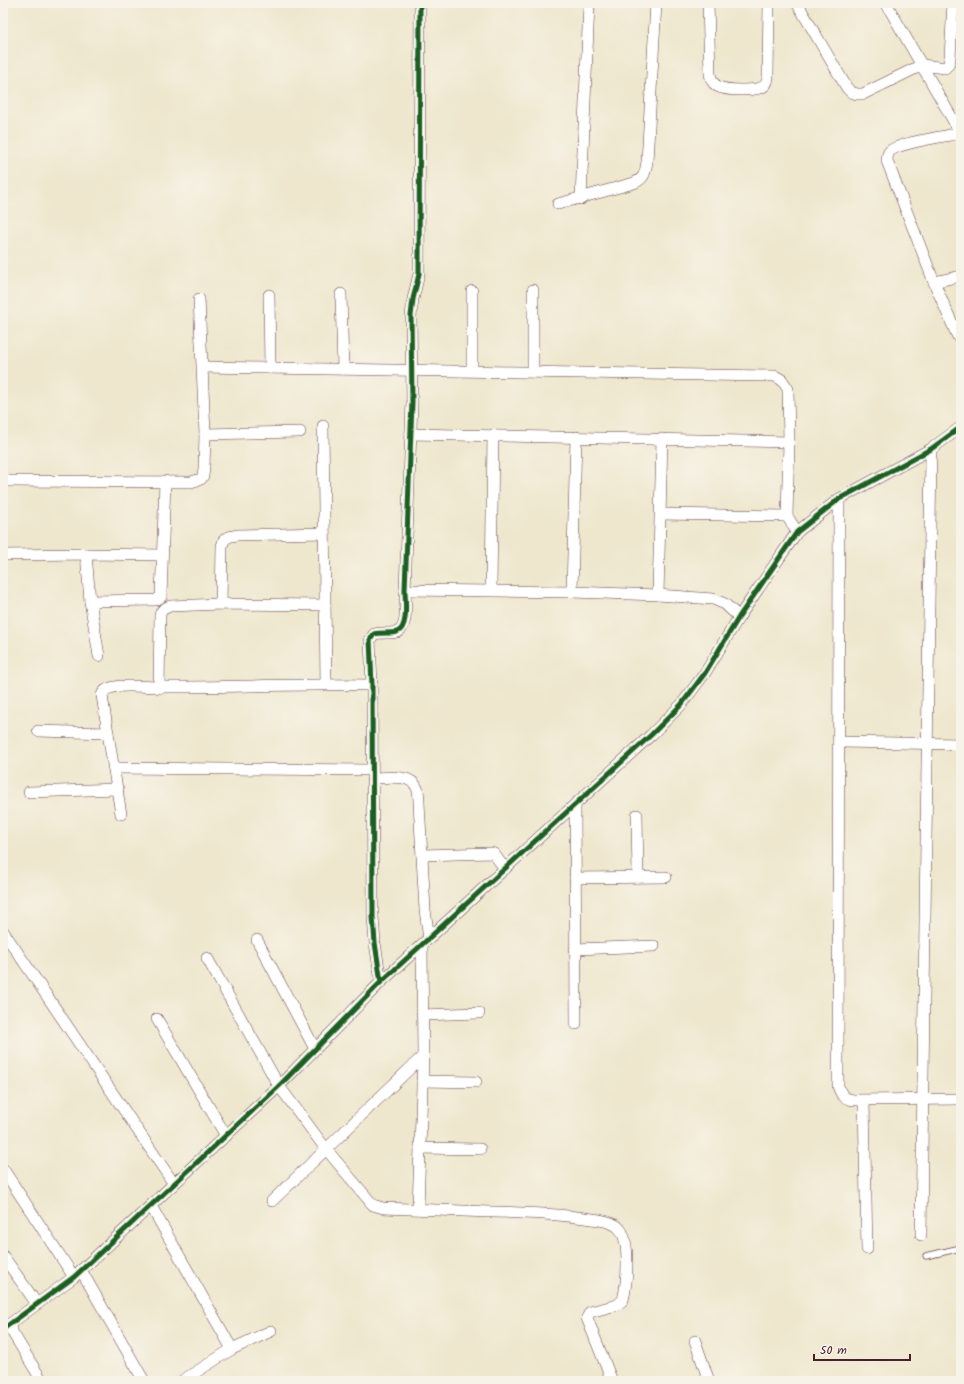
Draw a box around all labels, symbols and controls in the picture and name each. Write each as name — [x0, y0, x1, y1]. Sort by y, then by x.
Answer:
scale bar — [814, 1336, 910, 1362]
text: 50 m — [820, 1341, 847, 1360]

